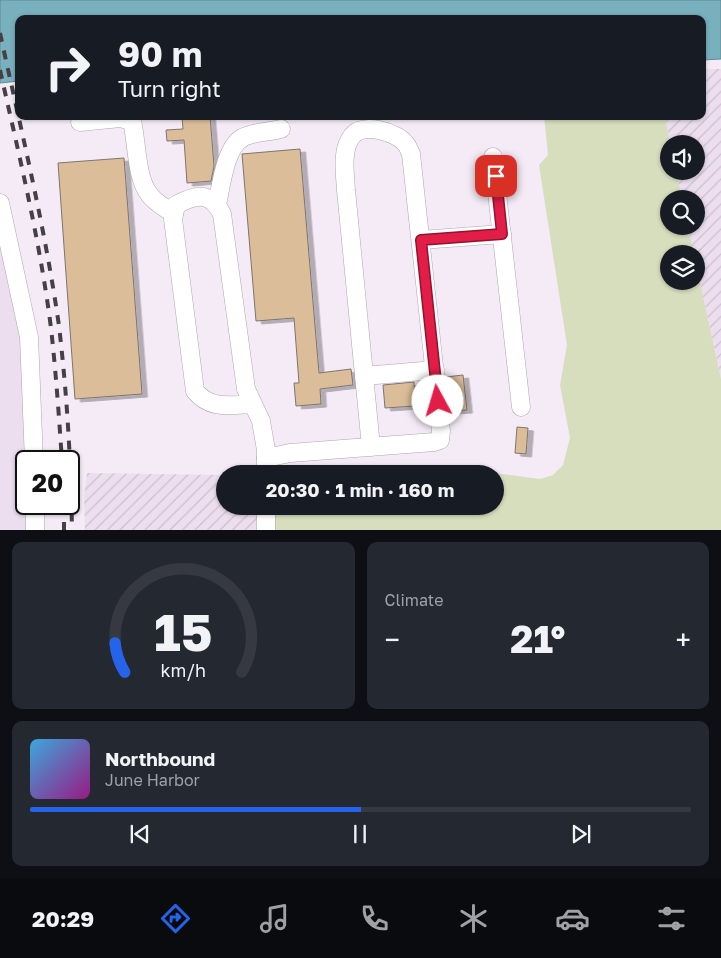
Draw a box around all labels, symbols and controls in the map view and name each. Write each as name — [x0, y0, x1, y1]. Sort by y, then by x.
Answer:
text: 90 m — [118, 33, 202, 75]
icon: right — [35, 35, 100, 100]
text: Turn right — [118, 75, 221, 102]
map controls — [660, 135, 705, 290]
button: sound — [660, 135, 705, 180]
pin — [475, 155, 517, 197]
icon: arrive — [482, 162, 510, 190]
button: search — [660, 190, 705, 235]
button: layers — [660, 245, 705, 290]
position arrow — [411, 374, 463, 426]
speed limit sign: 20 — [15, 450, 80, 515]
text: 20:30 · 1 min · 160 m — [266, 478, 454, 501]
text: Climate — [385, 590, 444, 610]
text: 15 — [154, 600, 213, 662]
text: 21° — [510, 616, 565, 661]
text: − — [385, 623, 400, 656]
text: + — [676, 623, 691, 656]
text: km/h — [161, 659, 206, 681]
text: Northbound — [105, 747, 215, 770]
text: June Harbor — [105, 770, 200, 790]
icon: previous — [126, 820, 154, 848]
icon: pause — [346, 820, 374, 848]
icon: next — [567, 820, 595, 848]
icon: directions — [158, 901, 193, 936]
icon: music — [257, 901, 292, 936]
icon: phone — [357, 901, 392, 936]
icon: climate — [456, 901, 491, 936]
icon: car — [555, 901, 590, 936]
icon: filters — [654, 901, 689, 936]
text: 20:29 — [32, 905, 94, 932]

